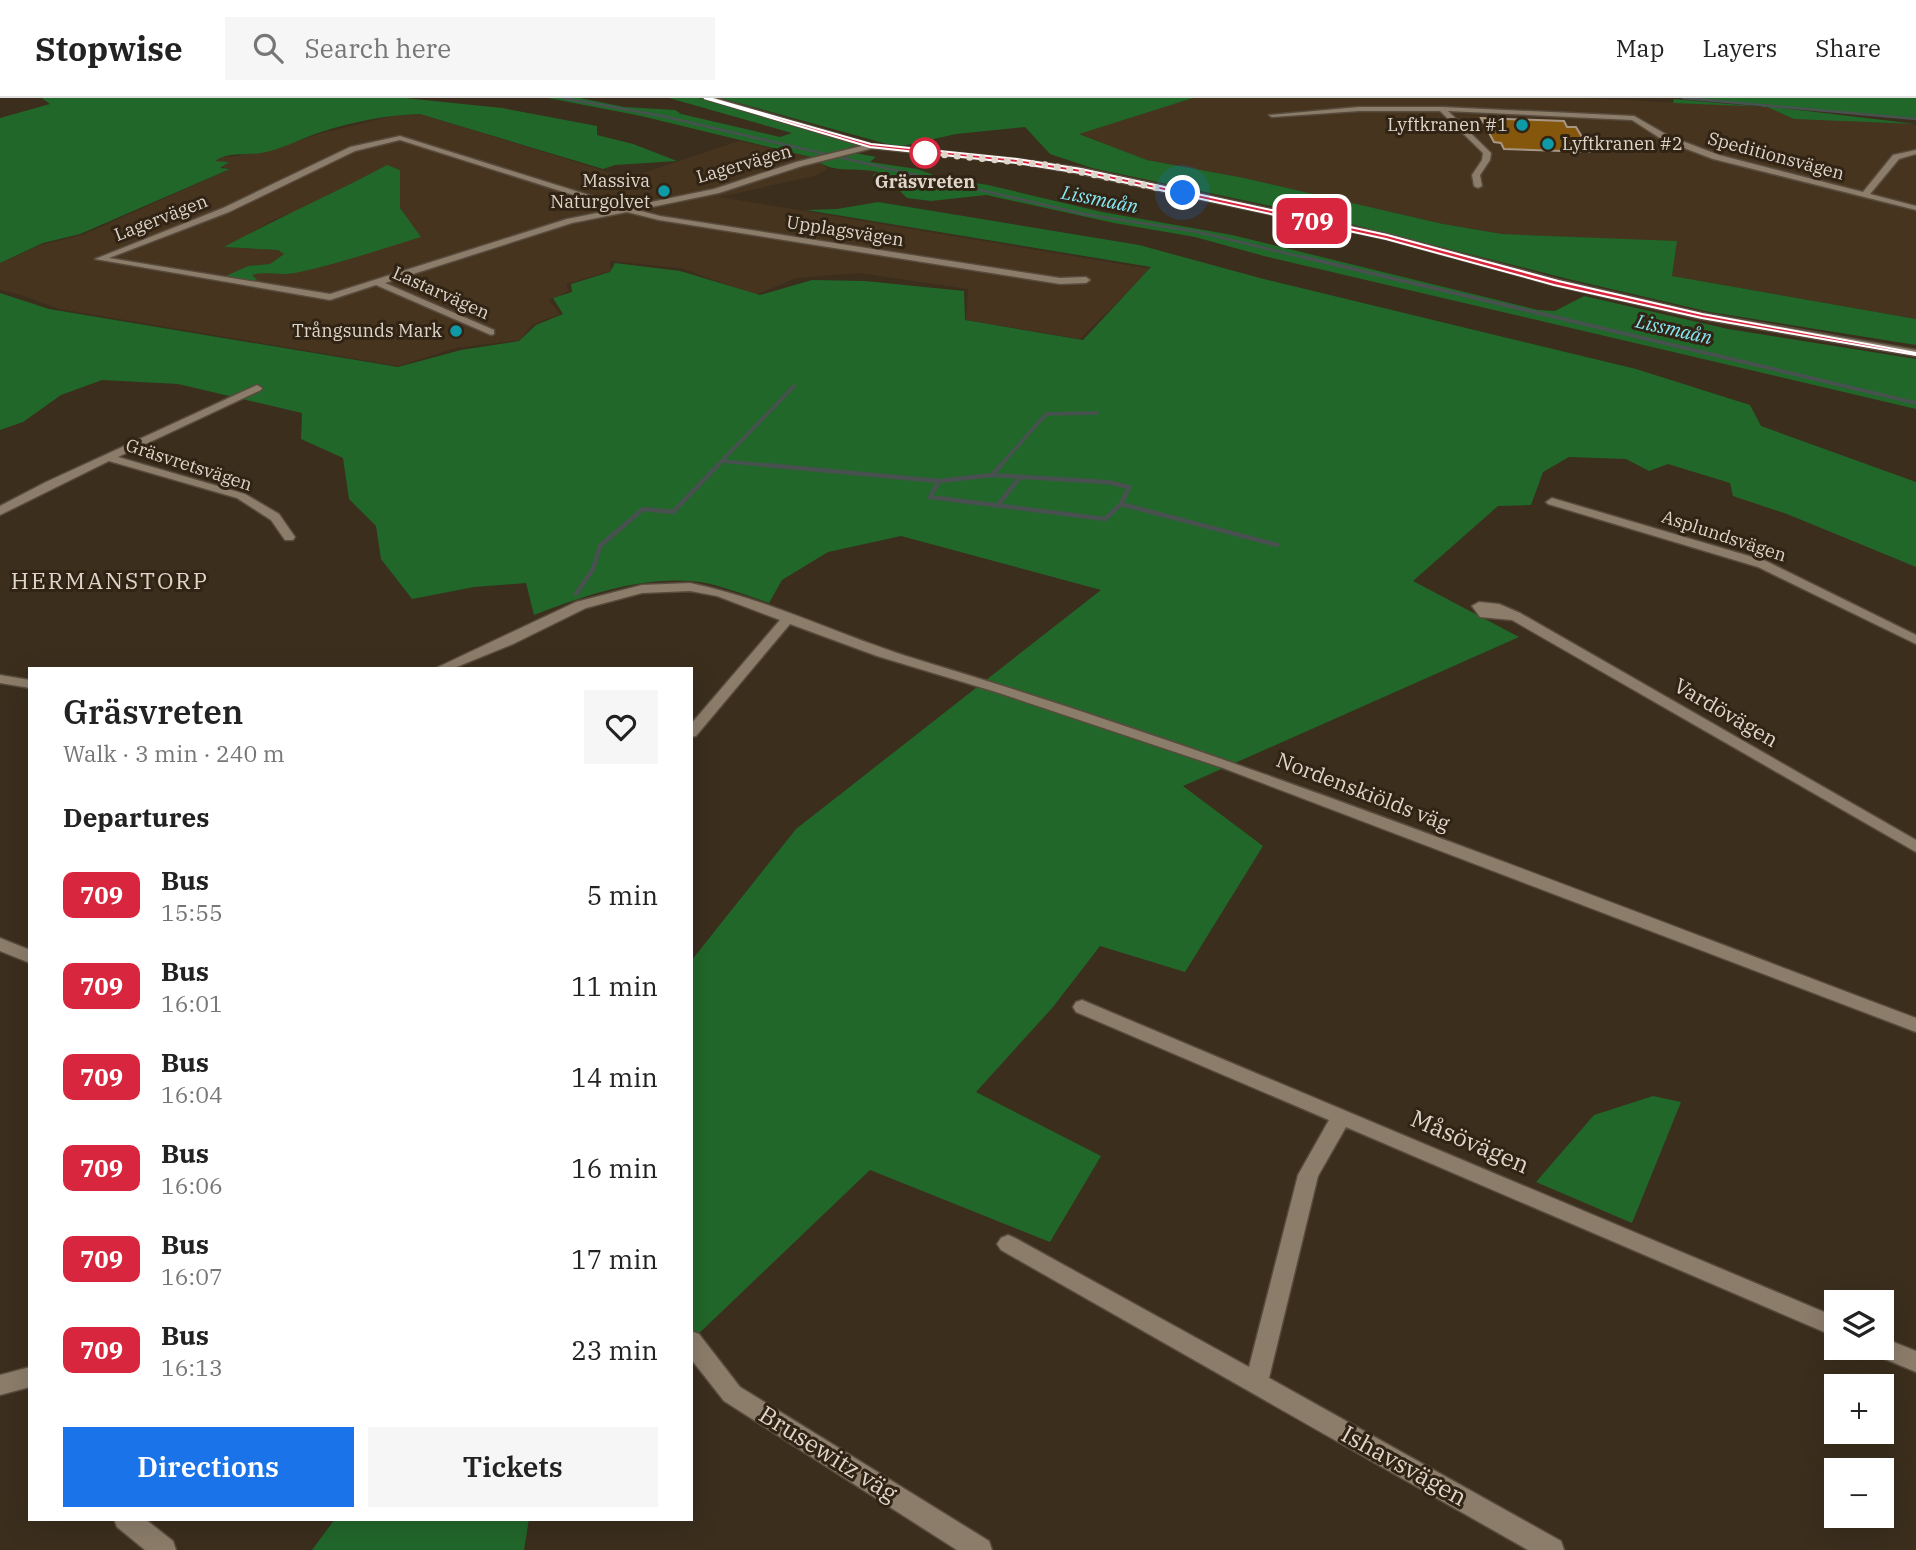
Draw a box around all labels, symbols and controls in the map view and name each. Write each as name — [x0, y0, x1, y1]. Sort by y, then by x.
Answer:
search box — [225, 17, 715, 80]
text: Stopwise — [35, 27, 183, 70]
icon: search — [249, 29, 287, 67]
text: Search here — [305, 31, 451, 65]
text: Map — [1616, 32, 1664, 64]
text: Layers — [1702, 32, 1777, 64]
text: Share — [1815, 32, 1881, 64]
place label: Lyftkranen #1 — [1387, 113, 1508, 136]
marker: Lyftkranen #1 — [1514, 117, 1530, 133]
street label: Speditionsvägen — [1705, 126, 1847, 185]
place label: Lyftkranen #2 — [1562, 132, 1683, 155]
marker: Lyftkranen #2 — [1540, 136, 1556, 152]
marker: Gräsvreten — [910, 138, 940, 168]
street label: Lagervägen — [693, 139, 794, 188]
place label: Massiva Naturgolvet — [550, 169, 650, 213]
place label: Gräsvreten — [875, 170, 975, 193]
your location — [1165, 175, 1200, 210]
water label: Lissmaån — [1059, 180, 1141, 218]
marker: Massiva Naturgolvet — [656, 183, 672, 199]
street label: Lagervägen — [111, 189, 211, 246]
line badge: 709 — [1272, 198, 1352, 244]
text: 709 — [1290, 205, 1334, 237]
street label: Upplagsvägen — [785, 210, 906, 251]
street label: Lastarvägen — [389, 261, 493, 324]
water label: Lissmaån — [1633, 308, 1715, 349]
place label: Trångsunds Mark — [292, 319, 442, 342]
marker: Trångsunds Mark — [448, 323, 464, 339]
street label: Gräsvretsvägen — [123, 433, 255, 496]
street label: Asplundsvägen — [1659, 505, 1789, 567]
district label: HERMANSTORP — [11, 565, 209, 595]
street label: Vardövägen — [1669, 671, 1784, 753]
text: Gräsvreten — [63, 690, 243, 733]
button: heart — [584, 690, 658, 764]
text: Walk · 3 min · 240 m — [63, 738, 285, 768]
street label: Nordenskiölds väg — [1273, 745, 1455, 837]
text: Departures — [63, 800, 209, 834]
text: Bus — [161, 863, 209, 897]
text: 5 min — [587, 878, 658, 912]
text: 709 — [80, 879, 123, 911]
text: 15:55 — [161, 897, 223, 927]
text: Bus — [161, 954, 209, 988]
text: 11 min — [571, 969, 658, 1003]
text: 709 — [80, 970, 123, 1002]
text: 16:01 — [161, 988, 223, 1018]
text: Bus — [161, 1045, 209, 1079]
text: 14 min — [571, 1060, 658, 1094]
text: 709 — [80, 1061, 123, 1093]
text: 16:04 — [161, 1079, 223, 1109]
street label: Måsövägen — [1406, 1102, 1534, 1180]
text: Bus — [161, 1136, 209, 1170]
text: 16 min — [571, 1151, 658, 1185]
text: 709 — [80, 1152, 123, 1184]
text: 16:06 — [161, 1170, 223, 1200]
text: Bus — [161, 1227, 209, 1261]
text: 17 min — [571, 1242, 658, 1276]
text: 709 — [80, 1243, 123, 1275]
text: 16:07 — [161, 1261, 223, 1291]
map controls — [1824, 1290, 1894, 1528]
button: layers — [1824, 1290, 1894, 1360]
text: Bus — [161, 1318, 209, 1352]
text: 23 min — [571, 1333, 658, 1367]
text: 709 — [80, 1334, 123, 1366]
text: 16:13 — [161, 1352, 223, 1382]
button: + — [1824, 1374, 1894, 1444]
street label: Brusewitz väg — [753, 1398, 904, 1508]
street label: Ishavsvägen — [1336, 1418, 1473, 1513]
button: Directions — [63, 1427, 354, 1507]
button: Tickets — [368, 1427, 658, 1507]
button: − — [1824, 1458, 1894, 1528]

